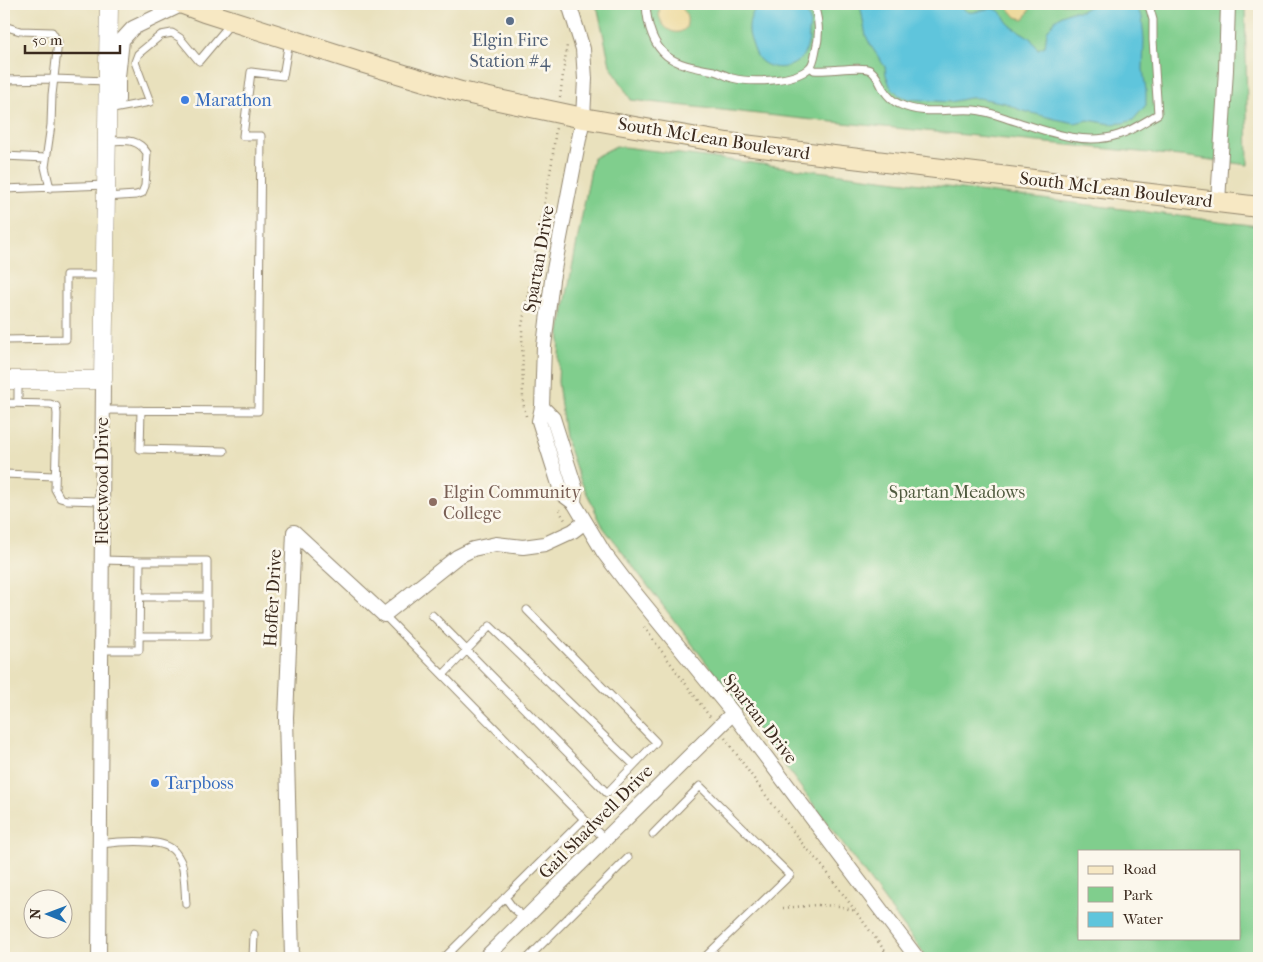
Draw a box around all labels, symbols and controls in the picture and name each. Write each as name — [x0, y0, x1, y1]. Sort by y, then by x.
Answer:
marker: Elgin Fire Station #4 — [504, 15, 516, 27]
scale bar — [25, 22, 120, 54]
place label: Elgin Fire Station #4 — [470, 30, 551, 72]
text: 50 m — [32, 31, 63, 49]
place label: Marathon — [195, 90, 272, 111]
marker: Marathon — [179, 94, 191, 106]
street label: South McLean Boulevard — [616, 113, 812, 165]
street label: South McLean Boulevard — [1018, 168, 1214, 212]
street label: Spartan Drive — [519, 204, 559, 314]
street label: Fleetwood Drive — [92, 417, 113, 545]
place label: Elgin Community College — [443, 482, 582, 524]
park label: Spartan Meadows — [889, 482, 1026, 503]
marker: Elgin Community College — [427, 496, 439, 508]
street label: Hoffer Drive — [260, 548, 286, 648]
street label: Spartan Drive — [718, 670, 802, 768]
street label: Gail Shadwell Drive — [535, 761, 657, 883]
place label: Tarpboss — [165, 773, 234, 794]
marker: Tarpboss — [149, 777, 161, 789]
legend — [1078, 850, 1240, 940]
text: Road — [1123, 860, 1157, 878]
text: Park — [1123, 886, 1153, 904]
north arrow — [22, 890, 72, 940]
text: N — [27, 908, 44, 919]
text: Water — [1122, 910, 1163, 928]

